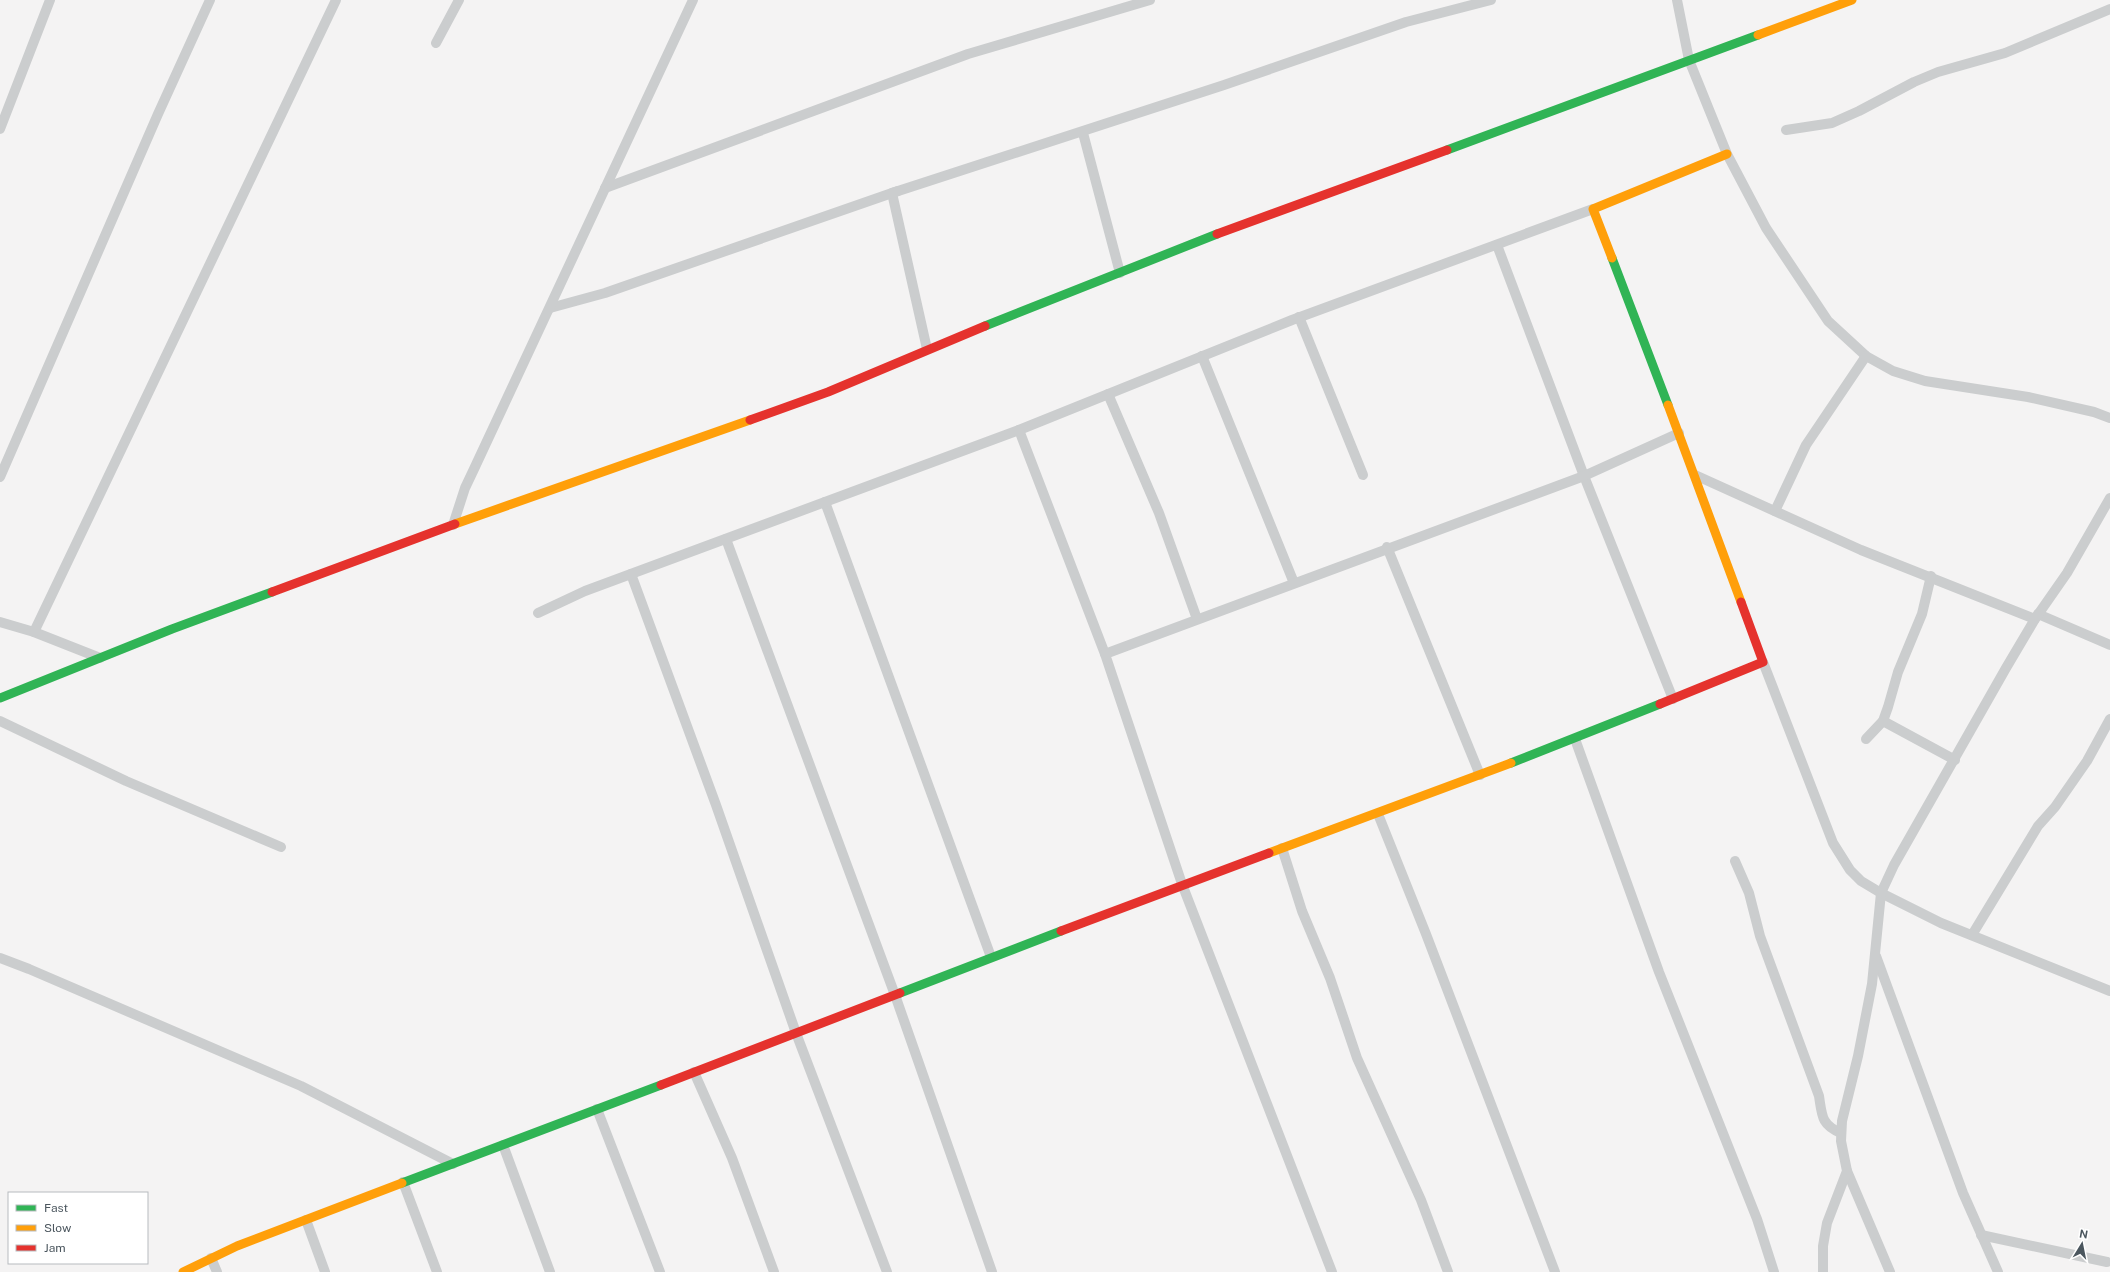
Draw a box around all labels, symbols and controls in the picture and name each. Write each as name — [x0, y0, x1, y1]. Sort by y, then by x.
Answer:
legend — [8, 1192, 148, 1264]
text: Fast — [44, 1201, 69, 1215]
text: Slow — [44, 1221, 72, 1235]
north arrow — [2062, 1224, 2102, 1264]
text: N — [2078, 1227, 2089, 1241]
text: Jam — [44, 1241, 66, 1255]

